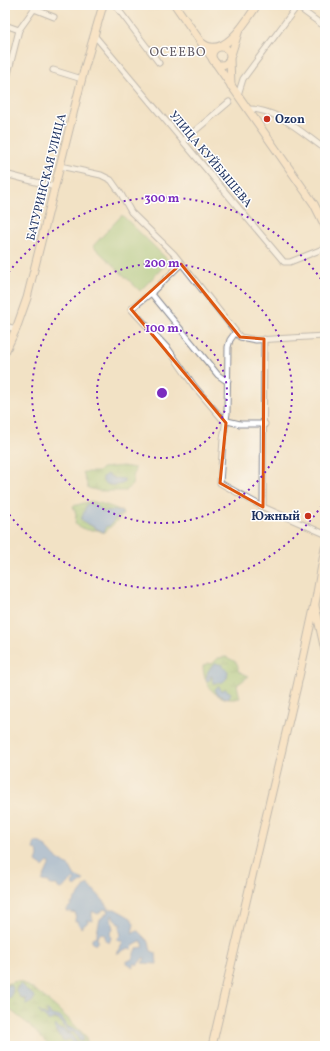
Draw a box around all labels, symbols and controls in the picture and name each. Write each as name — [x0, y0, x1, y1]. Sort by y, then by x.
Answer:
district label: ОСЕЕВО — [149, 44, 207, 62]
street label: УЛИЦА КУЙБЫШЕВА — [165, 107, 256, 212]
street label: БАТУРИНСКАЯ УЛИЦА — [23, 111, 71, 243]
place label: Ozon — [275, 112, 305, 128]
marker: Ozon — [262, 114, 272, 124]
text: 300 m — [145, 191, 180, 207]
text: 200 m — [144, 256, 180, 272]
text: 100 m — [145, 321, 179, 337]
centre of rings — [155, 386, 169, 400]
place label: Южный — [251, 509, 300, 525]
marker: Южный — [303, 511, 313, 521]

